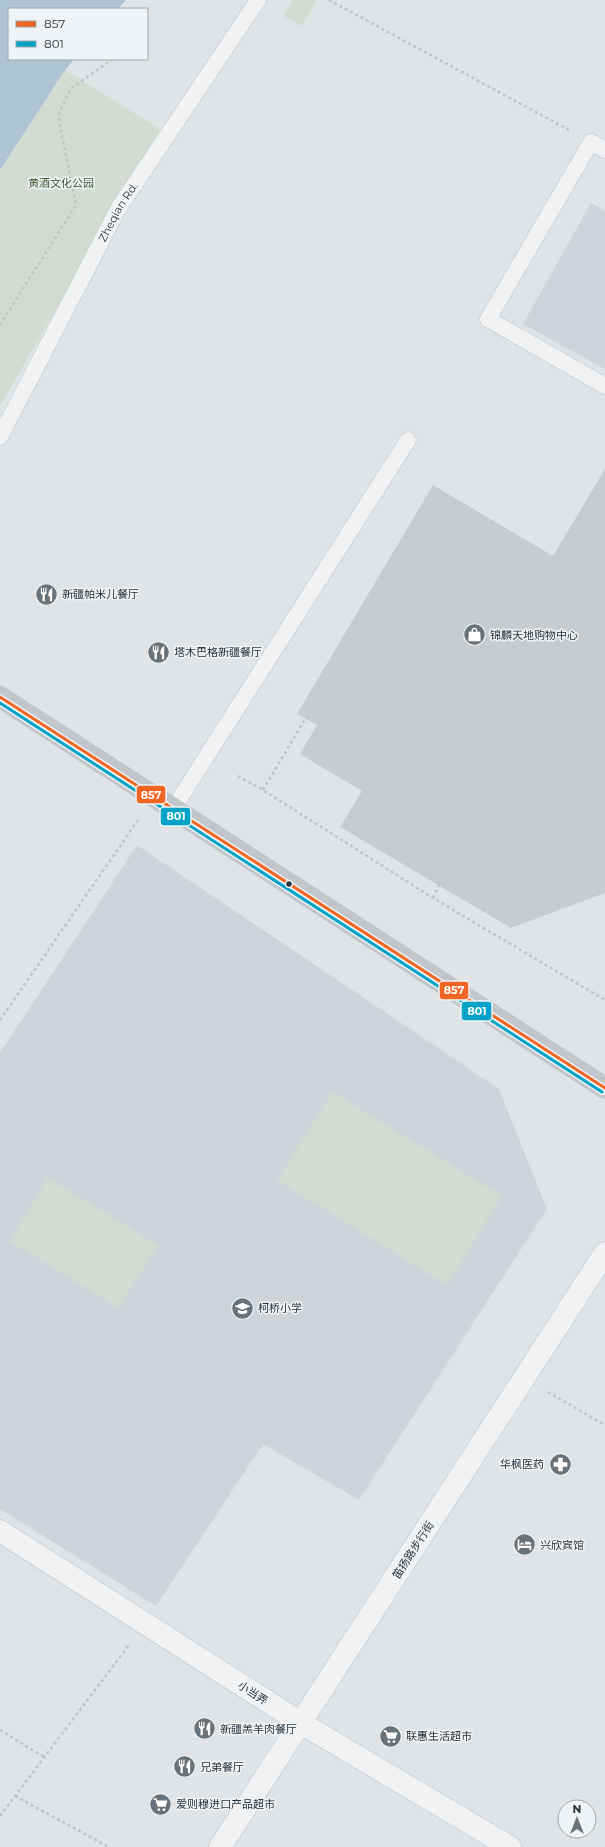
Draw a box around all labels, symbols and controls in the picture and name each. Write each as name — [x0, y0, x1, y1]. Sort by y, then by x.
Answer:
legend — [8, 8, 148, 60]
text: 857 — [44, 16, 65, 31]
text: 801 — [44, 36, 64, 51]
park label: 黄酒文化公园 — [28, 176, 94, 190]
street label: Zheqian Rd. — [95, 180, 141, 244]
restaurant icon: 新疆帕米儿餐厅 — [34, 581, 60, 607]
place label: 新疆帕米儿餐厅 — [62, 587, 139, 601]
shop icon: 锦麟天地购物中心 — [461, 622, 487, 648]
place label: 锦麟天地购物中心 — [490, 628, 578, 642]
restaurant icon: 塔木巴格新疆餐厅 — [146, 639, 172, 665]
place label: 塔木巴格新疆餐厅 — [174, 645, 262, 659]
line badge: 857 — [136, 785, 166, 804]
text: 857 — [141, 788, 161, 802]
line badge: 801 — [160, 807, 191, 826]
text: 801 — [167, 809, 186, 823]
unlabelled marker — [284, 879, 294, 889]
line badge: 857 — [439, 981, 469, 1000]
text: 857 — [444, 983, 464, 997]
line badge: 801 — [461, 1001, 492, 1021]
text: 801 — [468, 1004, 487, 1018]
school or university icon: 柯桥小学 — [229, 1295, 255, 1321]
place label: 柯桥小学 — [258, 1301, 302, 1315]
pharmacy icon: 华枫医药 — [547, 1451, 573, 1477]
place label: 华枫医药 — [500, 1457, 544, 1471]
street label: 笛扬路步行街 — [389, 1519, 437, 1581]
hotel icon: 兴欣宾馆 — [511, 1532, 537, 1558]
place label: 兴欣宾馆 — [540, 1538, 584, 1552]
street label: 小当弄 — [235, 1678, 271, 1708]
restaurant icon: 新疆羔羊肉餐厅 — [191, 1716, 217, 1742]
place label: 新疆羔羊肉餐厅 — [220, 1722, 297, 1736]
supermarket icon: 联惠生活超市 — [377, 1723, 403, 1749]
place label: 联惠生活超市 — [406, 1729, 472, 1743]
restaurant icon: 兄弟餐厅 — [172, 1754, 198, 1780]
place label: 兄弟餐厅 — [200, 1760, 244, 1774]
supermarket icon: 爱则穆进口产品超市 — [148, 1791, 174, 1817]
place label: 爱则穆进口产品超市 — [176, 1797, 275, 1811]
north arrow — [557, 1799, 597, 1839]
text: N — [573, 1802, 581, 1816]

